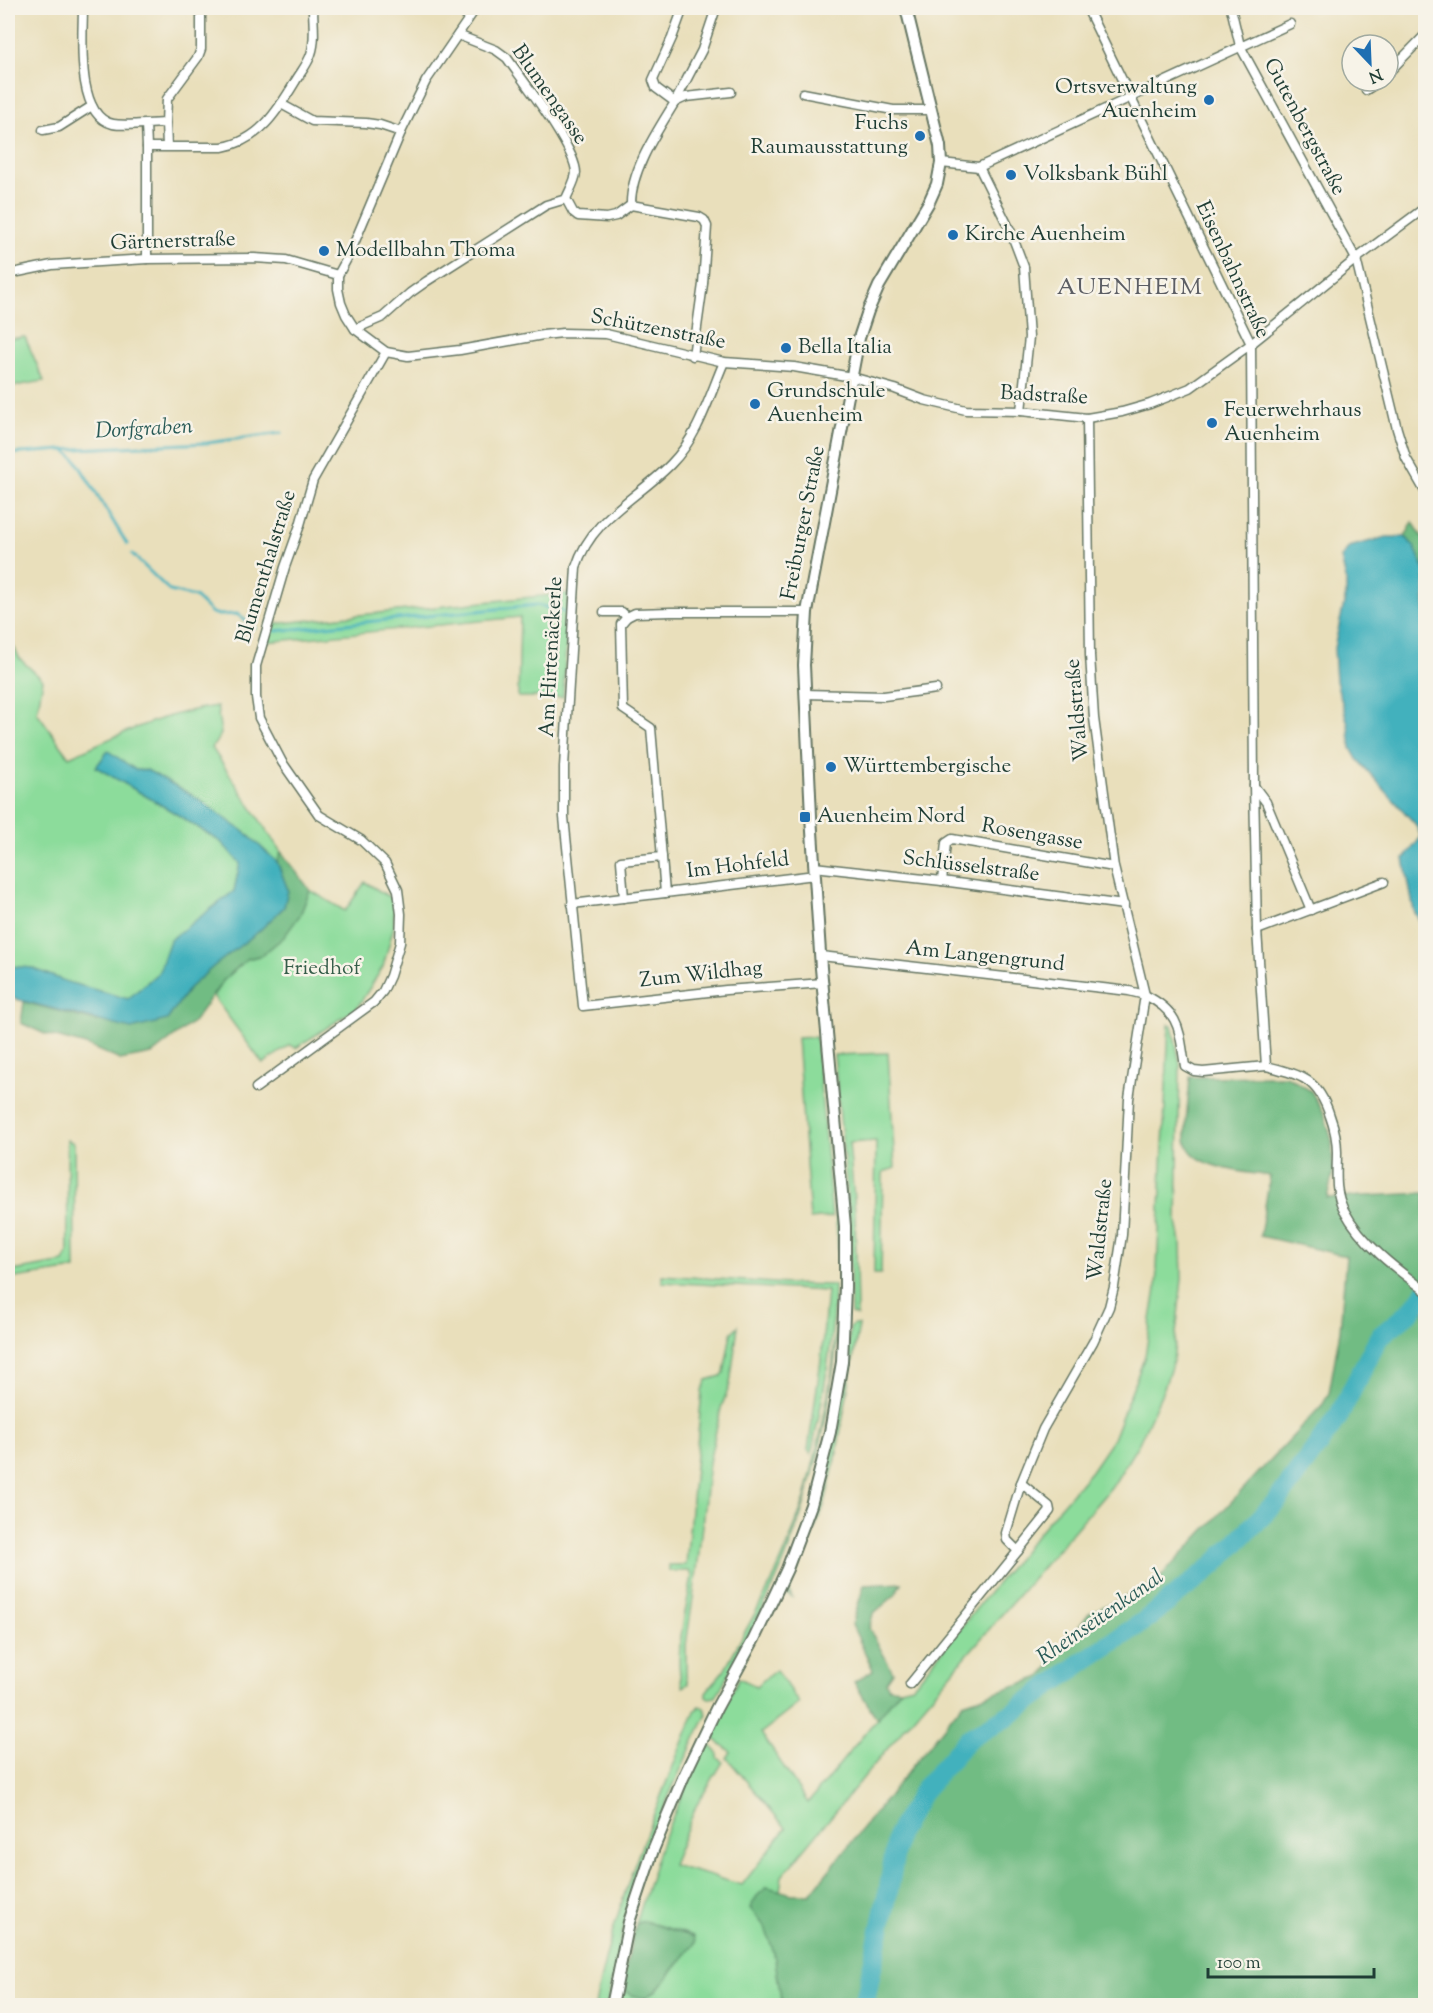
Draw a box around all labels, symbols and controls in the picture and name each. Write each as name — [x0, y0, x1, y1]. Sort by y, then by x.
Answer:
north arrow — [1340, 33, 1400, 93]
street label: Blumengasse — [503, 39, 595, 151]
street label: Gutenbergstraße — [1255, 53, 1353, 201]
text: N — [1364, 61, 1385, 88]
place label: Ortsverwaltung Auenheim — [1055, 73, 1197, 127]
marker: Ortsverwaltung Auenheim — [1202, 93, 1216, 107]
place label: Fuchs Raumausstattung — [751, 109, 908, 163]
marker: Fuchs Raumausstattung — [913, 129, 927, 143]
place label: Volksbank Bühl — [1023, 160, 1168, 190]
marker: Volksbank Bühl — [1004, 168, 1018, 182]
street label: Eisenbahnstraße — [1187, 196, 1277, 344]
place label: Kirche Auenheim — [965, 220, 1126, 250]
street label: Gärtnerstraße — [110, 225, 236, 259]
marker: Kirche Auenheim — [946, 228, 960, 242]
place label: Modellbahn Thoma — [336, 236, 516, 266]
marker: Modellbahn Thoma — [317, 244, 331, 258]
district label: AUENHEIM — [1057, 271, 1203, 305]
street label: Schützenstraße — [588, 302, 728, 358]
place label: Bella Italia — [798, 333, 892, 363]
marker: Bella Italia — [779, 341, 793, 355]
place label: Grundschule Auenheim — [767, 377, 886, 431]
street label: Badstraße — [999, 379, 1089, 413]
place label: Feuerwehrhaus Auenheim — [1224, 396, 1362, 450]
marker: Grundschule Auenheim — [748, 397, 762, 411]
water label: Dorfgraben — [94, 411, 194, 449]
marker: Feuerwehrhaus Auenheim — [1205, 416, 1219, 430]
street label: Freiburger Straße — [774, 443, 834, 603]
street label: Blumenthalstraße — [229, 487, 305, 647]
street label: Am Hirtenäckerle — [533, 576, 571, 738]
street label: Waldstraße — [1059, 657, 1097, 763]
place label: Württembergische — [843, 752, 1011, 782]
marker: Württembergische — [824, 760, 838, 774]
place label: Auenheim Nord — [817, 802, 965, 832]
marker: Auenheim Nord — [798, 810, 812, 824]
street label: Rosengasse — [979, 811, 1085, 859]
street label: Schlüsselstraße — [901, 844, 1041, 890]
street label: Im Hohfeld — [685, 845, 791, 887]
street label: Am Langengrund — [904, 934, 1066, 980]
park label: Friedhof — [283, 954, 363, 984]
street label: Zum Wildhag — [638, 954, 764, 996]
street label: Waldstraße — [1081, 1177, 1121, 1283]
water label: Rheinseitenkanal — [1031, 1562, 1171, 1674]
scale bar — [1208, 1941, 1374, 1979]
text: 100 m — [1217, 1951, 1261, 1977]

